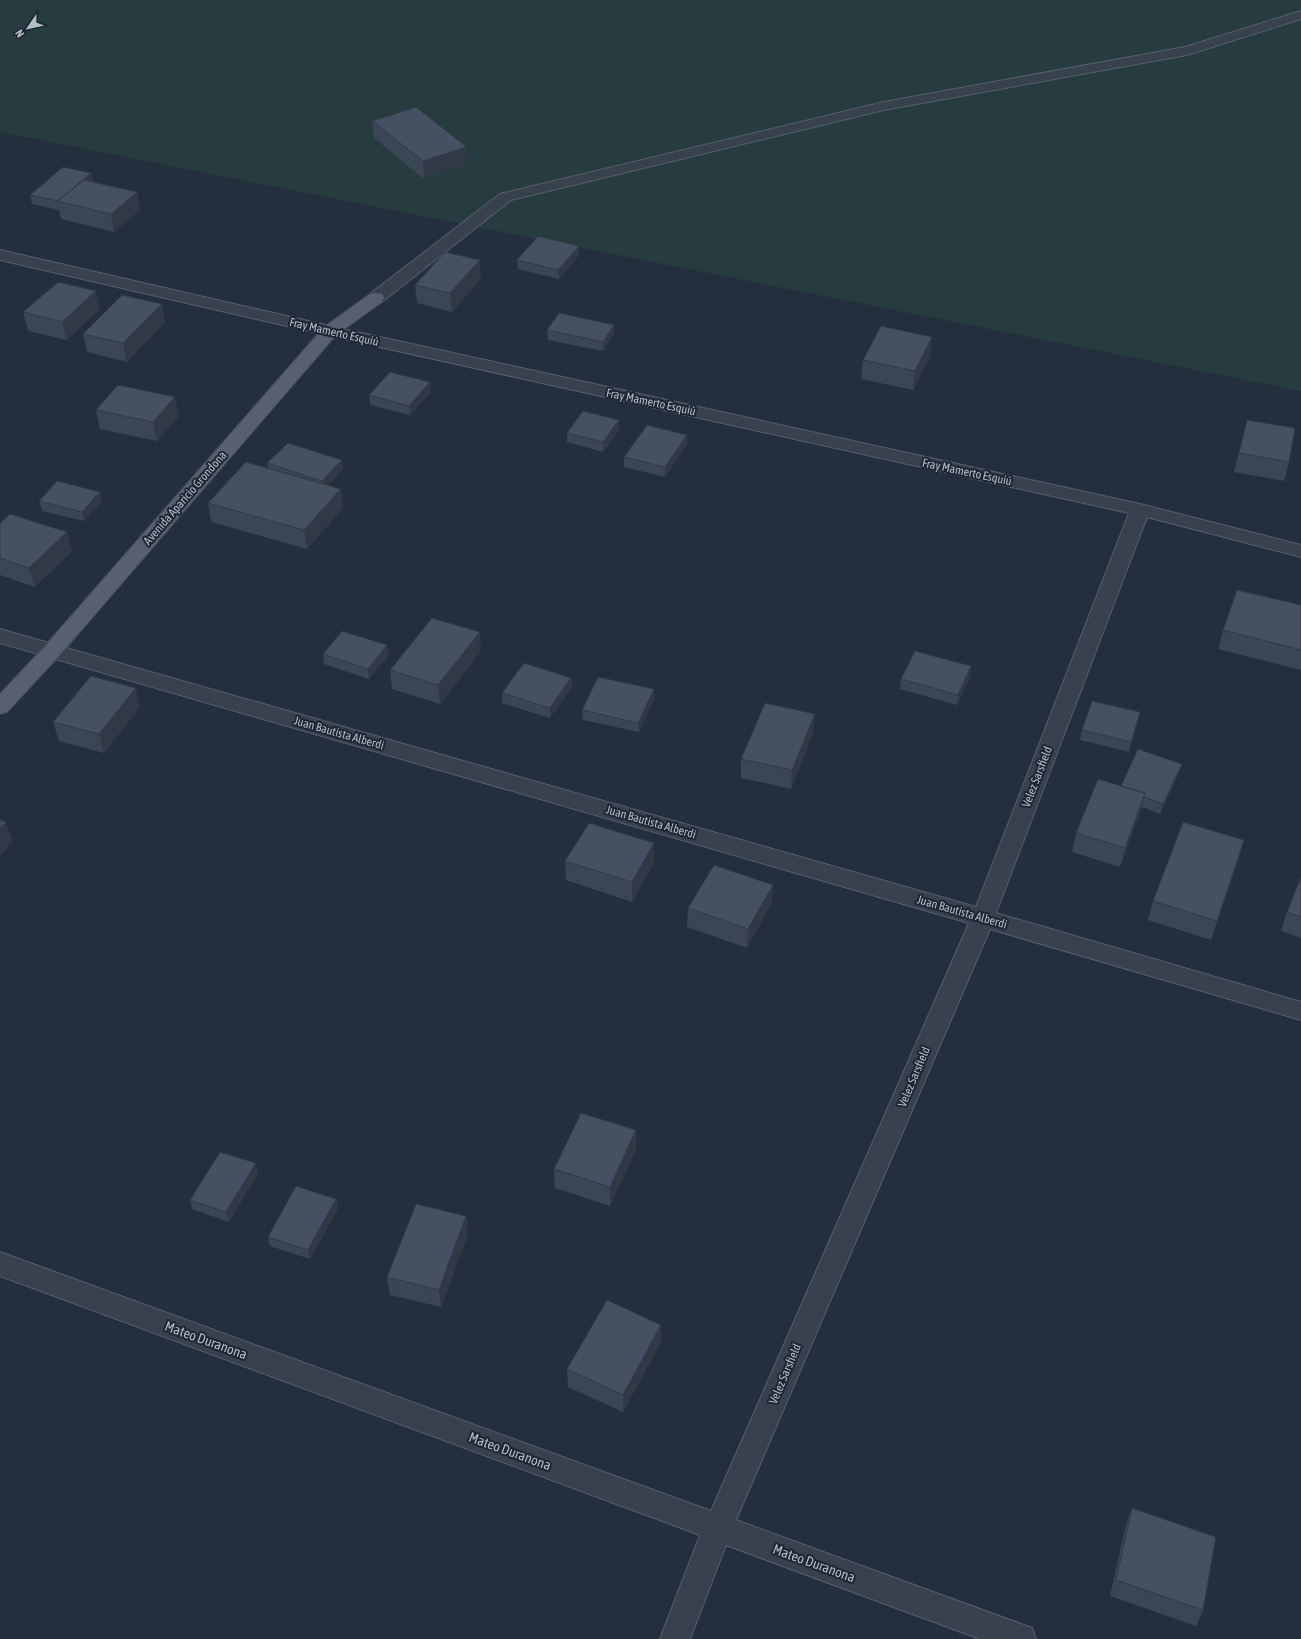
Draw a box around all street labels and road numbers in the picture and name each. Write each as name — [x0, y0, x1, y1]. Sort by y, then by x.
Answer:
street label: Fray Mamerto Esquiú — [288, 315, 380, 349]
street label: Fray Mamerto Esquiú — [605, 386, 697, 418]
street label: Avenida Aparicio Grondona — [140, 448, 230, 548]
street label: Fray Mamerto Esquiú — [921, 456, 1013, 488]
street label: Juan Bautista Alberdi — [292, 713, 386, 753]
street label: Velez Sarsfield — [1019, 745, 1055, 809]
street label: Juan Bautista Alberdi — [604, 802, 698, 842]
street label: Juan Bautista Alberdi — [915, 892, 1009, 932]
street label: Velez Sarsfield — [895, 1045, 933, 1109]
street label: Mateo Duranona — [163, 1318, 249, 1362]
street label: Velez Sarsfield — [766, 1342, 804, 1406]
street label: Mateo Duranona — [467, 1429, 553, 1473]
street label: Mateo Duranona — [771, 1541, 857, 1585]

